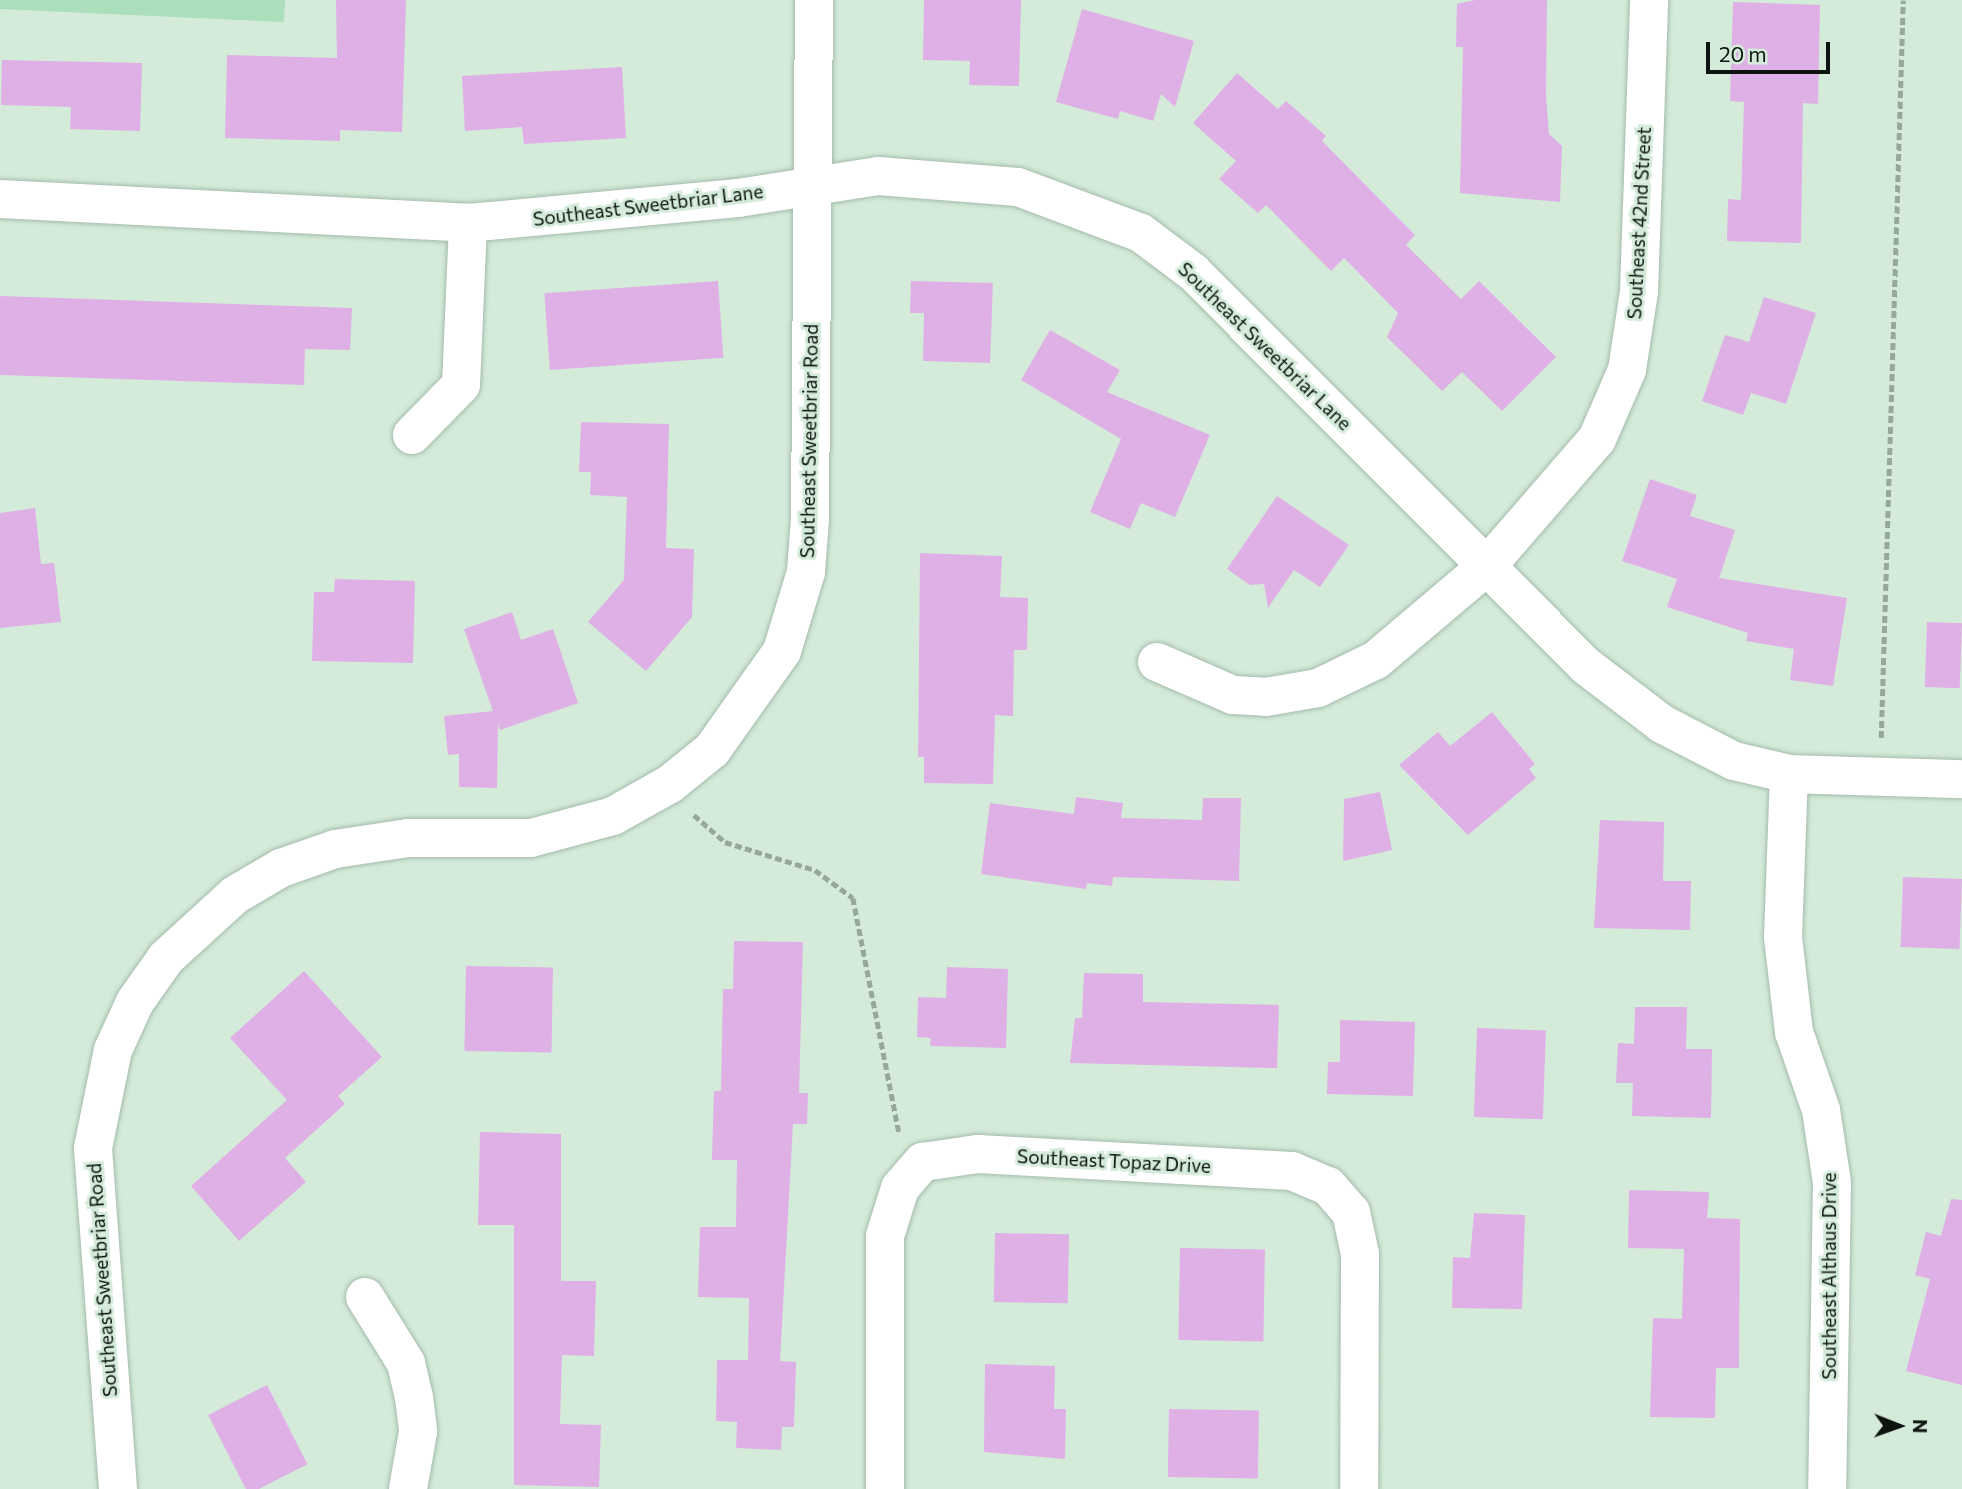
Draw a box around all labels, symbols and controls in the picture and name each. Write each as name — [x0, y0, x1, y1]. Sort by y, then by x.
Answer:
scale bar — [1710, 28, 1834, 72]
text: 20 m — [1719, 41, 1767, 66]
street label: Southeast 42nd Street — [1623, 126, 1655, 320]
street label: Southeast Sweetbriar Lane — [532, 180, 764, 230]
street label: Southeast Sweetbriar Lane — [1174, 257, 1356, 435]
street label: Southeast Sweetbriar Road — [796, 324, 822, 558]
street label: Southeast Topaz Drive — [1017, 1145, 1211, 1177]
street label: Southeast Sweetbriar Road — [82, 1162, 122, 1398]
street label: Southeast Althaus Drive — [1818, 1172, 1840, 1380]
north arrow — [1864, 1391, 1934, 1461]
text: N — [1909, 1419, 1932, 1434]

